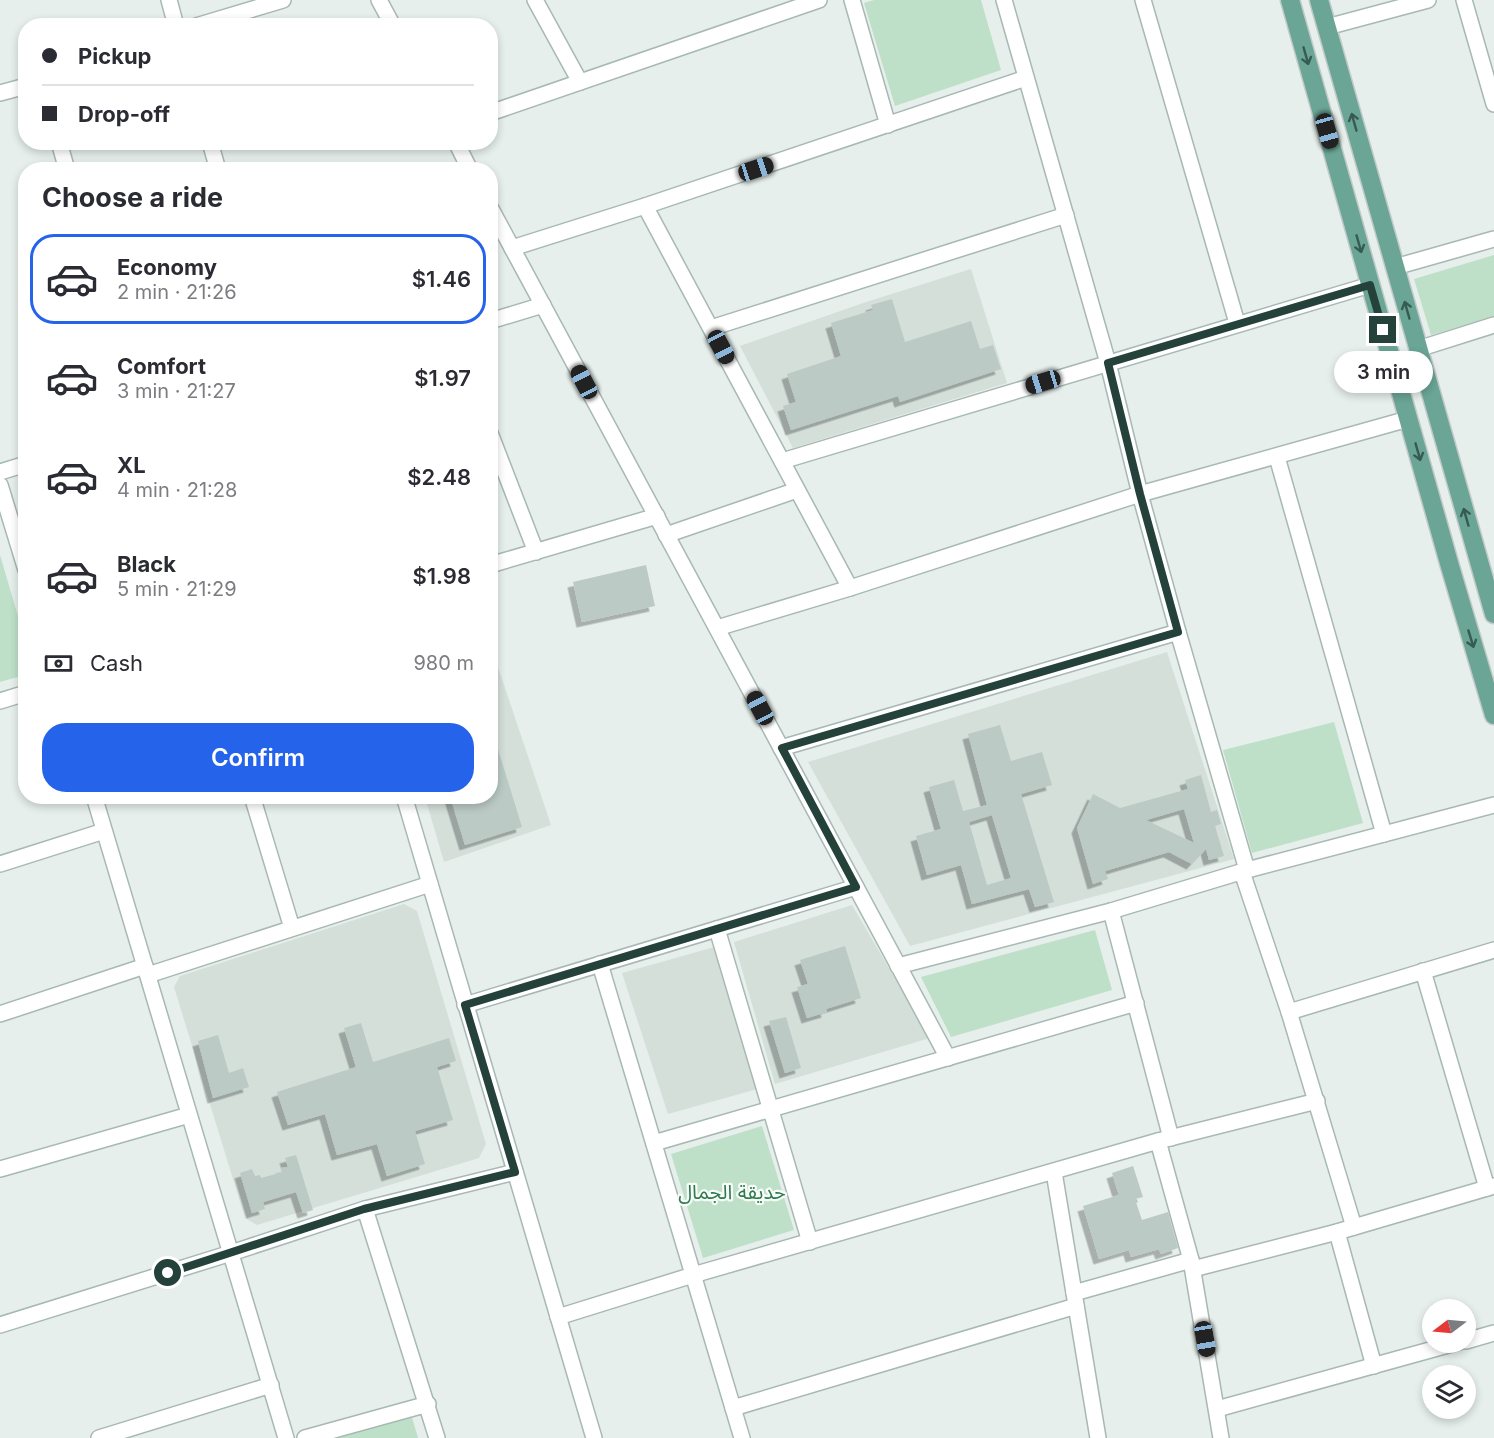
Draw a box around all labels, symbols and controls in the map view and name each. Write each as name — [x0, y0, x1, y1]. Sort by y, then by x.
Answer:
text: Pickup — [78, 43, 152, 69]
one-way arrow — [1300, 46, 1312, 65]
text: Drop-off — [78, 101, 170, 127]
car — [1313, 111, 1341, 151]
one-way arrow — [1348, 113, 1359, 132]
car — [736, 155, 776, 183]
text: Choose a ride — [42, 181, 223, 214]
one-way arrow — [1354, 234, 1365, 253]
icon: car — [45, 252, 99, 306]
text: Economy — [117, 254, 217, 280]
text: $1.46 — [412, 266, 471, 292]
text: 2 min · 21:26 — [117, 280, 237, 304]
one-way arrow — [1401, 301, 1412, 320]
route end — [1369, 316, 1396, 343]
car — [705, 327, 737, 367]
icon: car — [45, 351, 99, 405]
callout: 3 min — [1334, 351, 1432, 393]
text: Comfort — [117, 353, 206, 379]
text: 3 min — [1357, 360, 1410, 384]
car — [568, 362, 600, 402]
text: $1.97 — [414, 365, 471, 391]
car — [1023, 368, 1063, 396]
text: 3 min · 21:27 — [117, 379, 236, 403]
one-way arrow — [1412, 442, 1424, 461]
icon: car — [45, 450, 99, 504]
text: XL — [117, 452, 146, 478]
text: $2.48 — [407, 464, 471, 490]
text: 4 min · 21:28 — [117, 478, 237, 502]
one-way arrow — [1460, 508, 1471, 527]
icon: car — [45, 549, 99, 603]
text: Black — [117, 551, 176, 577]
text: $1.98 — [412, 563, 471, 589]
text: 5 min · 21:29 — [117, 577, 237, 601]
one-way arrow — [1466, 629, 1478, 648]
icon: cash — [42, 647, 75, 680]
text: Cash — [90, 650, 143, 676]
text: 980 m — [413, 651, 474, 675]
car — [744, 688, 776, 728]
button: Confirm — [42, 723, 474, 792]
park label: حديقة الجمال — [678, 1180, 786, 1204]
route start — [154, 1259, 181, 1286]
north arrow — [1422, 1299, 1476, 1353]
map controls — [1422, 1299, 1476, 1419]
car — [1193, 1320, 1217, 1358]
button: layers — [1422, 1365, 1476, 1419]

